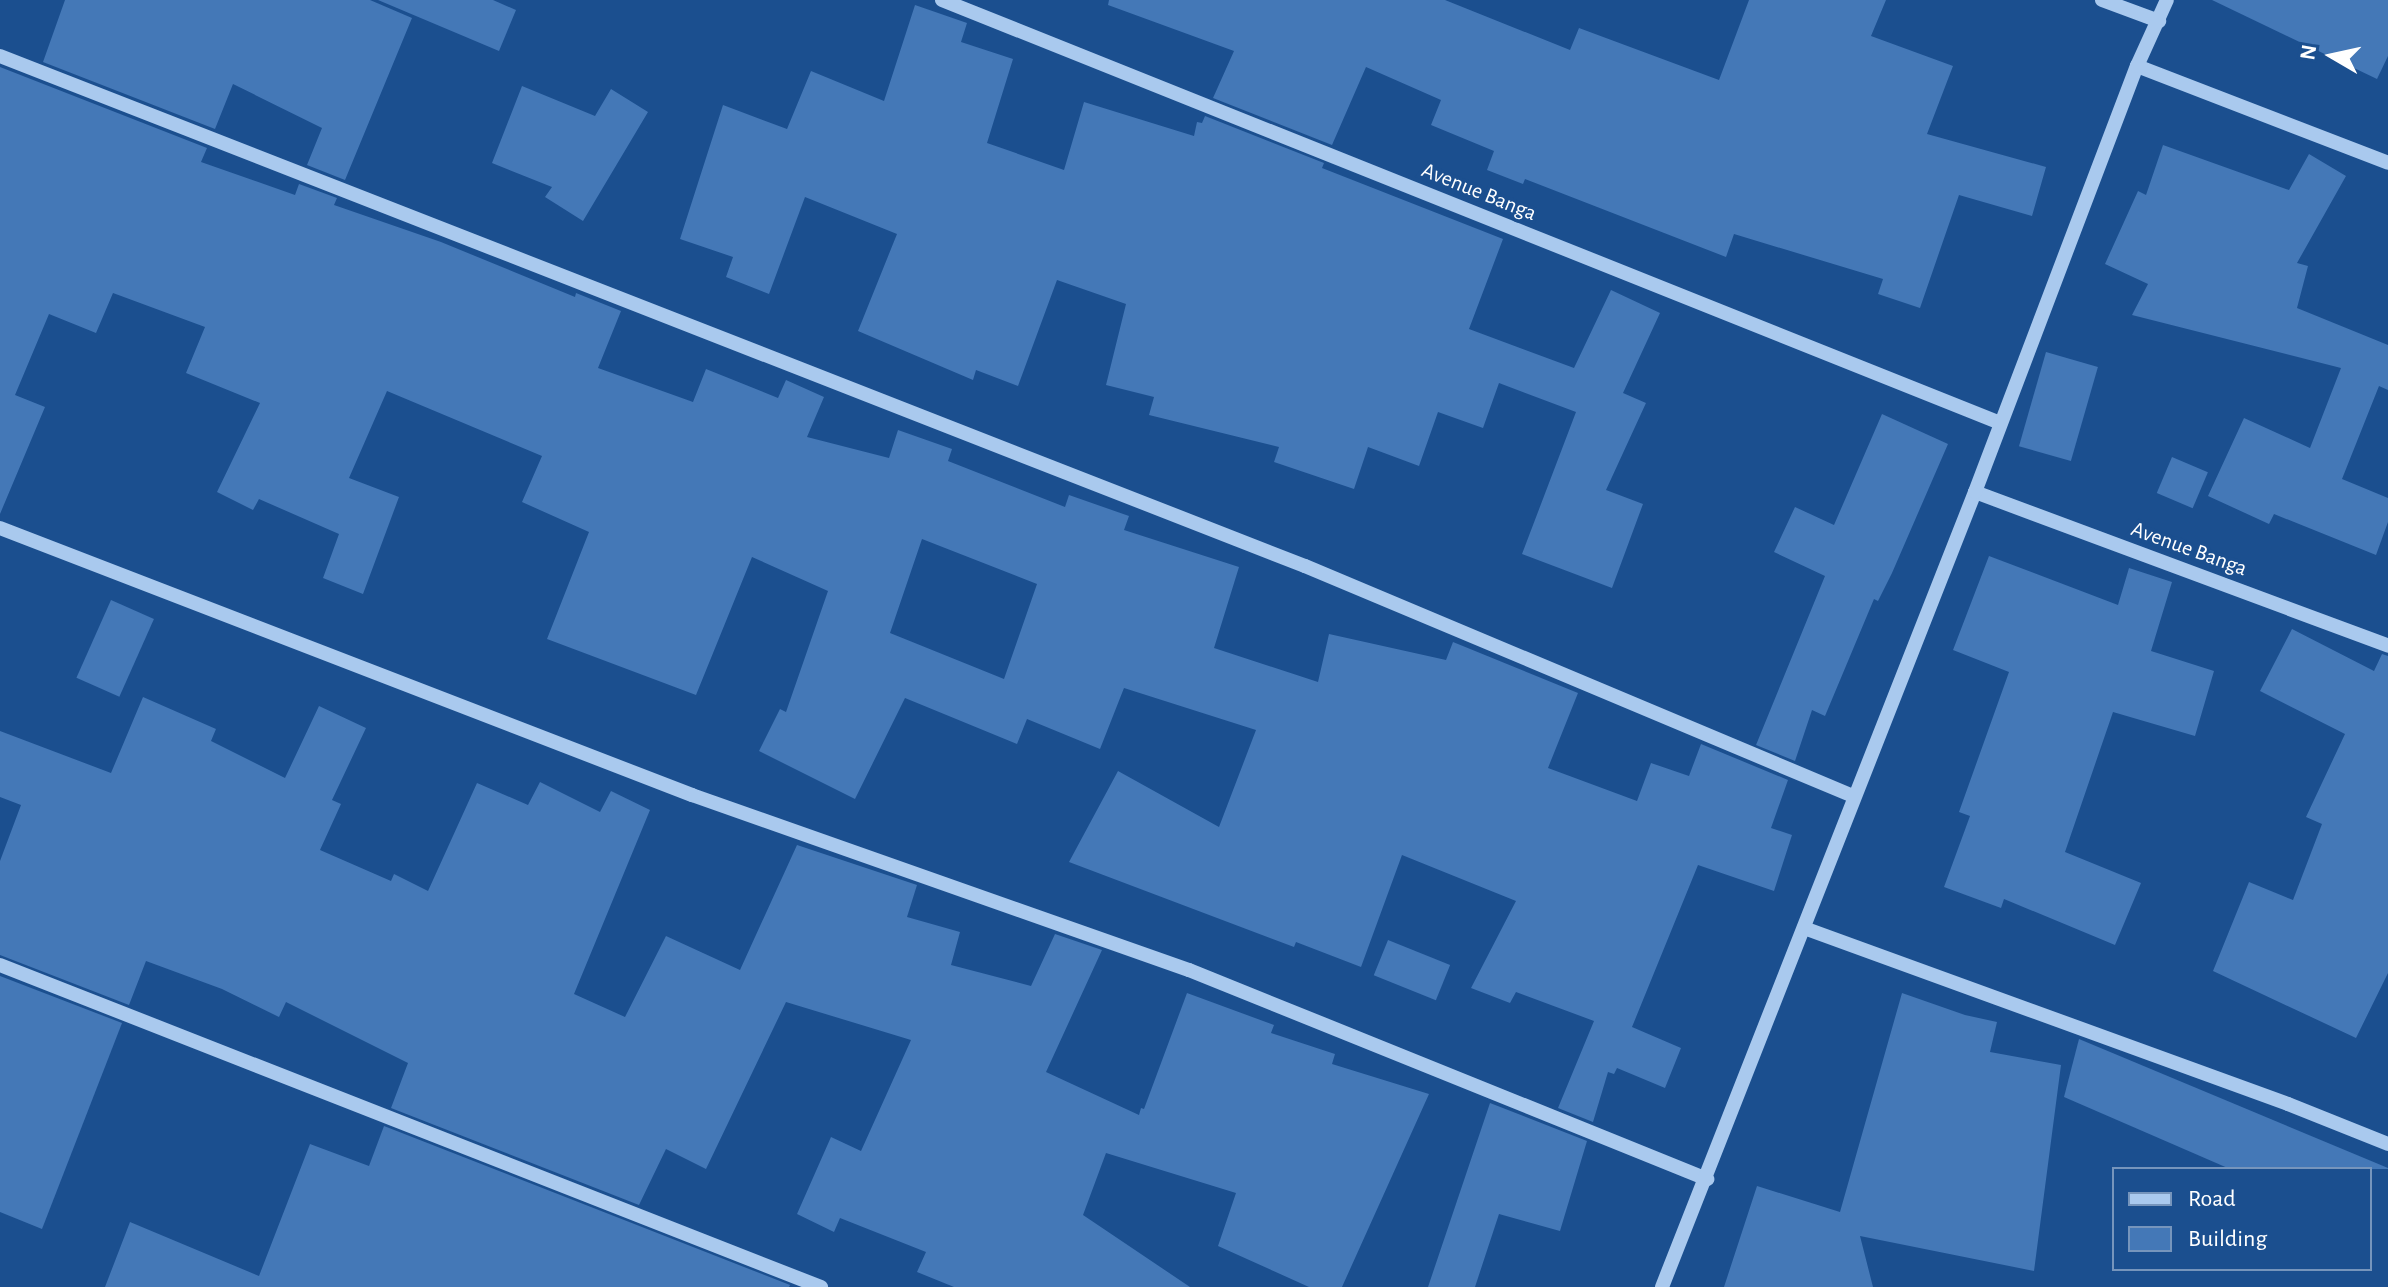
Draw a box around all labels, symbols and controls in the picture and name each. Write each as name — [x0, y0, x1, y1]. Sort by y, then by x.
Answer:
north arrow — [2292, 16, 2372, 96]
text: N — [2296, 43, 2320, 62]
street label: Avenue Banga — [1418, 157, 1540, 227]
street label: Avenue Banga — [2127, 516, 2251, 582]
legend — [2112, 1167, 2372, 1271]
text: Road — [2188, 1187, 2236, 1211]
text: Building — [2188, 1227, 2267, 1251]

